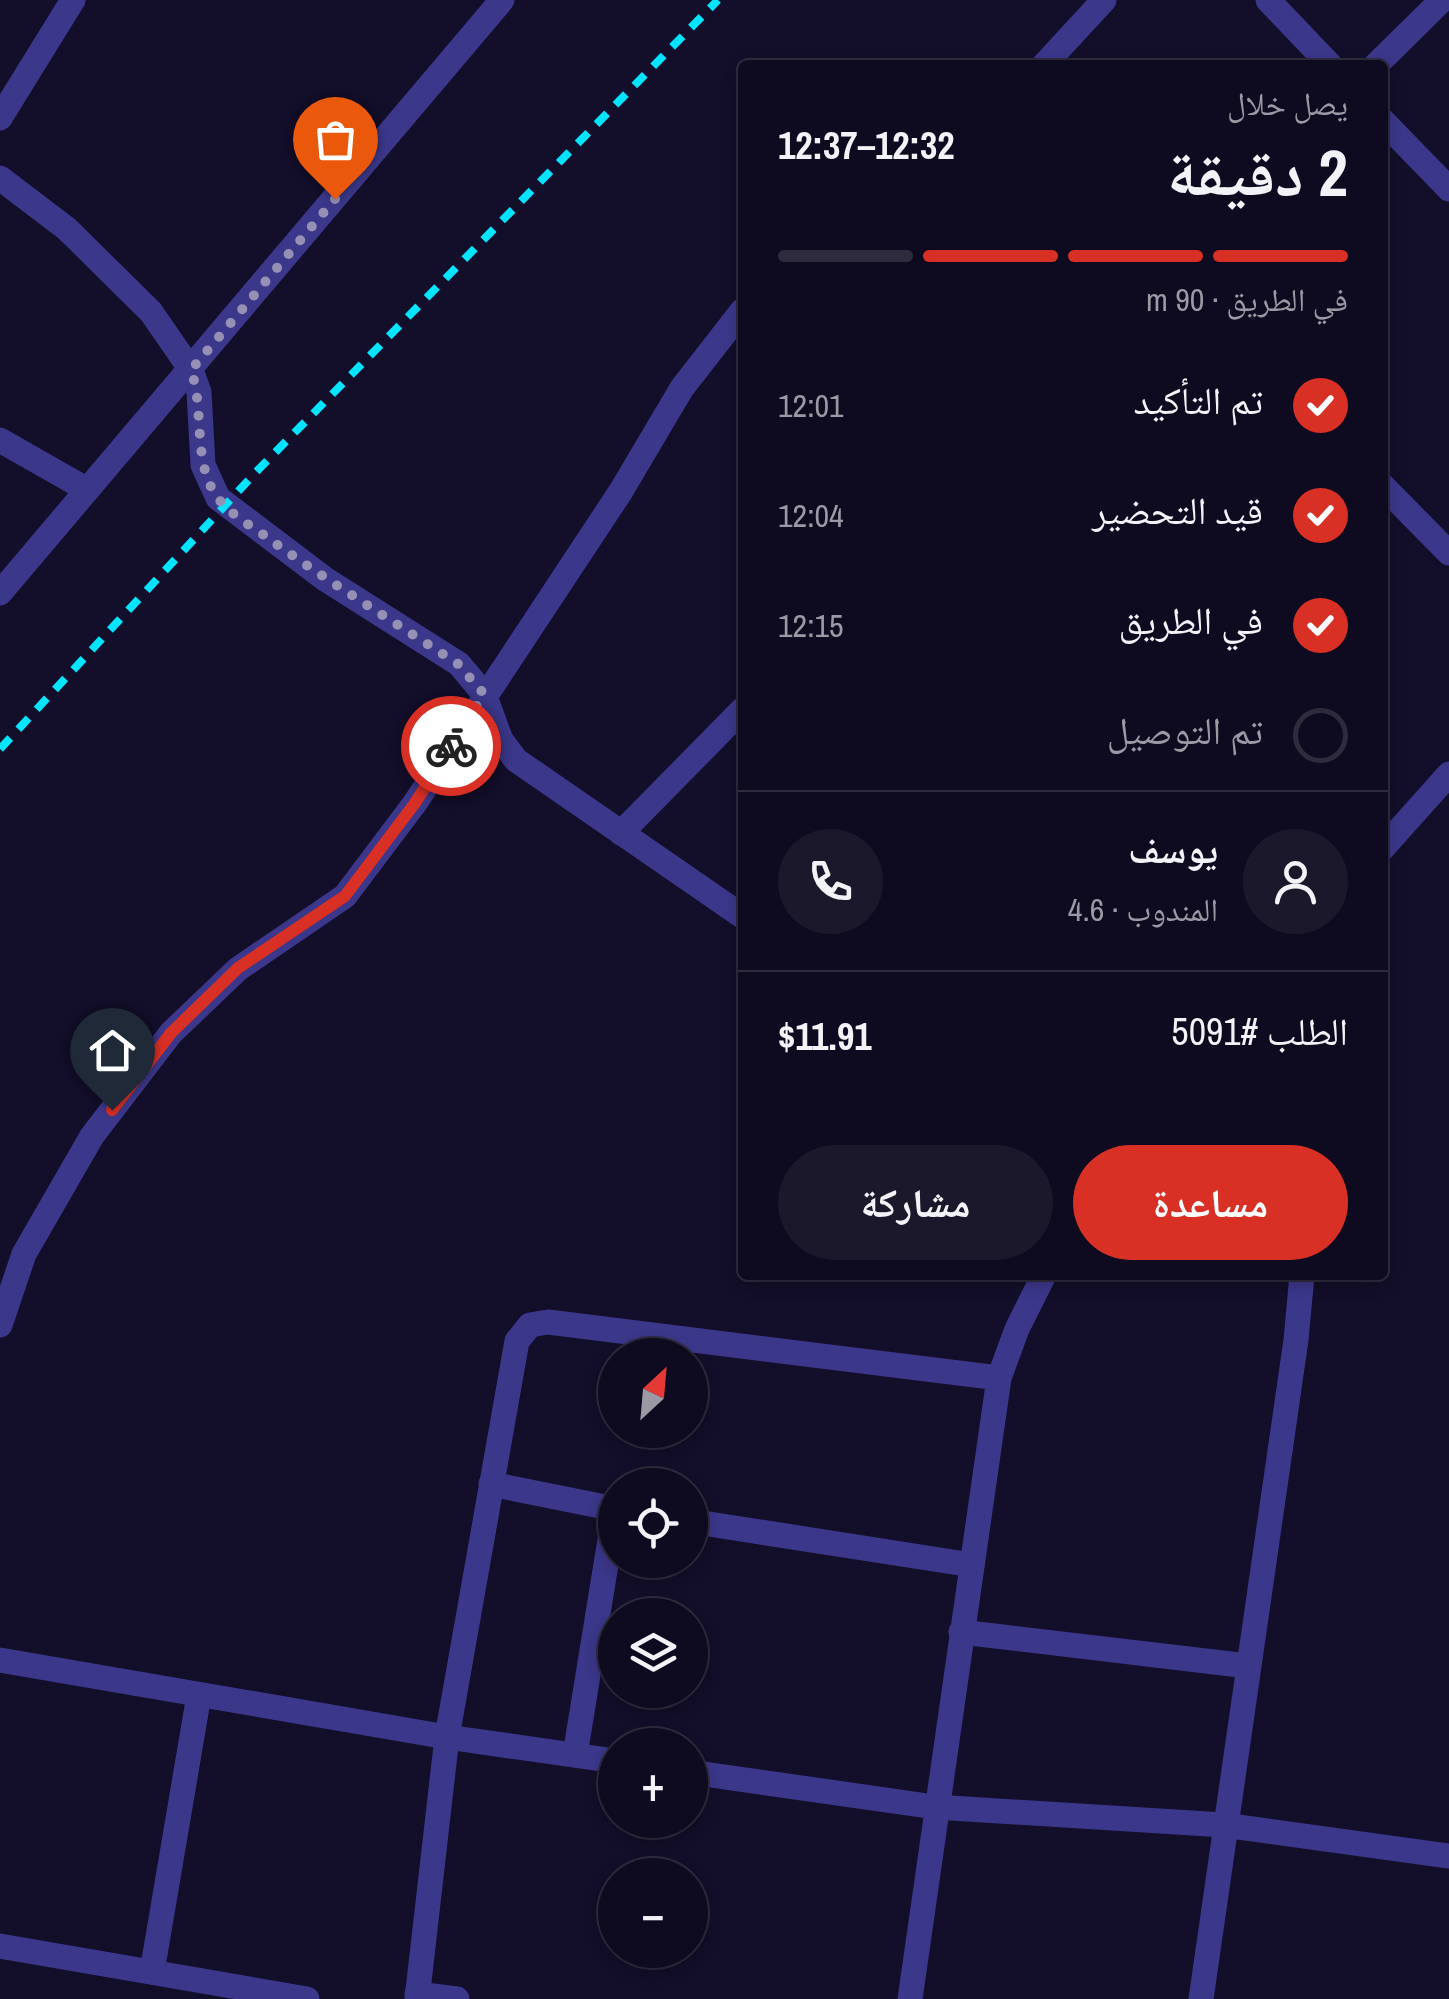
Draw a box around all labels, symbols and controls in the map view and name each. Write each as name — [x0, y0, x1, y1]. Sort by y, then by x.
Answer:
text: يصل خلال — [1227, 82, 1348, 125]
pin — [293, 97, 378, 200]
icon: bag — [308, 112, 363, 167]
text: 12:32–12:37 — [778, 120, 955, 171]
text: 2 دقيقة — [1167, 129, 1348, 216]
text: في الطريق · 90 m — [1146, 278, 1348, 321]
text: تم التأكيد — [1133, 375, 1263, 426]
icon: check — [1293, 378, 1348, 433]
text: 12:01 — [778, 384, 844, 427]
text: قيد التحضير — [1092, 485, 1263, 536]
icon: check — [1293, 488, 1348, 543]
text: 12:04 — [778, 494, 844, 537]
text: في الطريق — [1118, 595, 1263, 646]
icon: check — [1293, 598, 1348, 653]
text: 12:15 — [778, 604, 844, 647]
courier — [401, 696, 501, 796]
text: تم التوصيل — [1107, 705, 1263, 756]
icon: bike — [424, 719, 479, 774]
text: يوسف — [1128, 824, 1218, 875]
button: phone — [778, 829, 883, 934]
button: person — [1243, 829, 1348, 934]
text: المندوب · 4.6 — [1068, 888, 1218, 931]
text: الطلب #5091 — [1171, 1006, 1348, 1057]
pin — [70, 1008, 155, 1111]
text: $11.91 — [778, 1011, 872, 1062]
icon: home — [85, 1023, 140, 1078]
button: مشاركة — [778, 1145, 1053, 1260]
button: مساعدة — [1073, 1145, 1348, 1260]
north arrow — [598, 1338, 708, 1448]
map controls — [598, 1338, 708, 1968]
button: locate — [598, 1468, 708, 1578]
button: layers — [598, 1598, 708, 1708]
button: + — [598, 1728, 708, 1838]
button: − — [598, 1858, 708, 1968]

